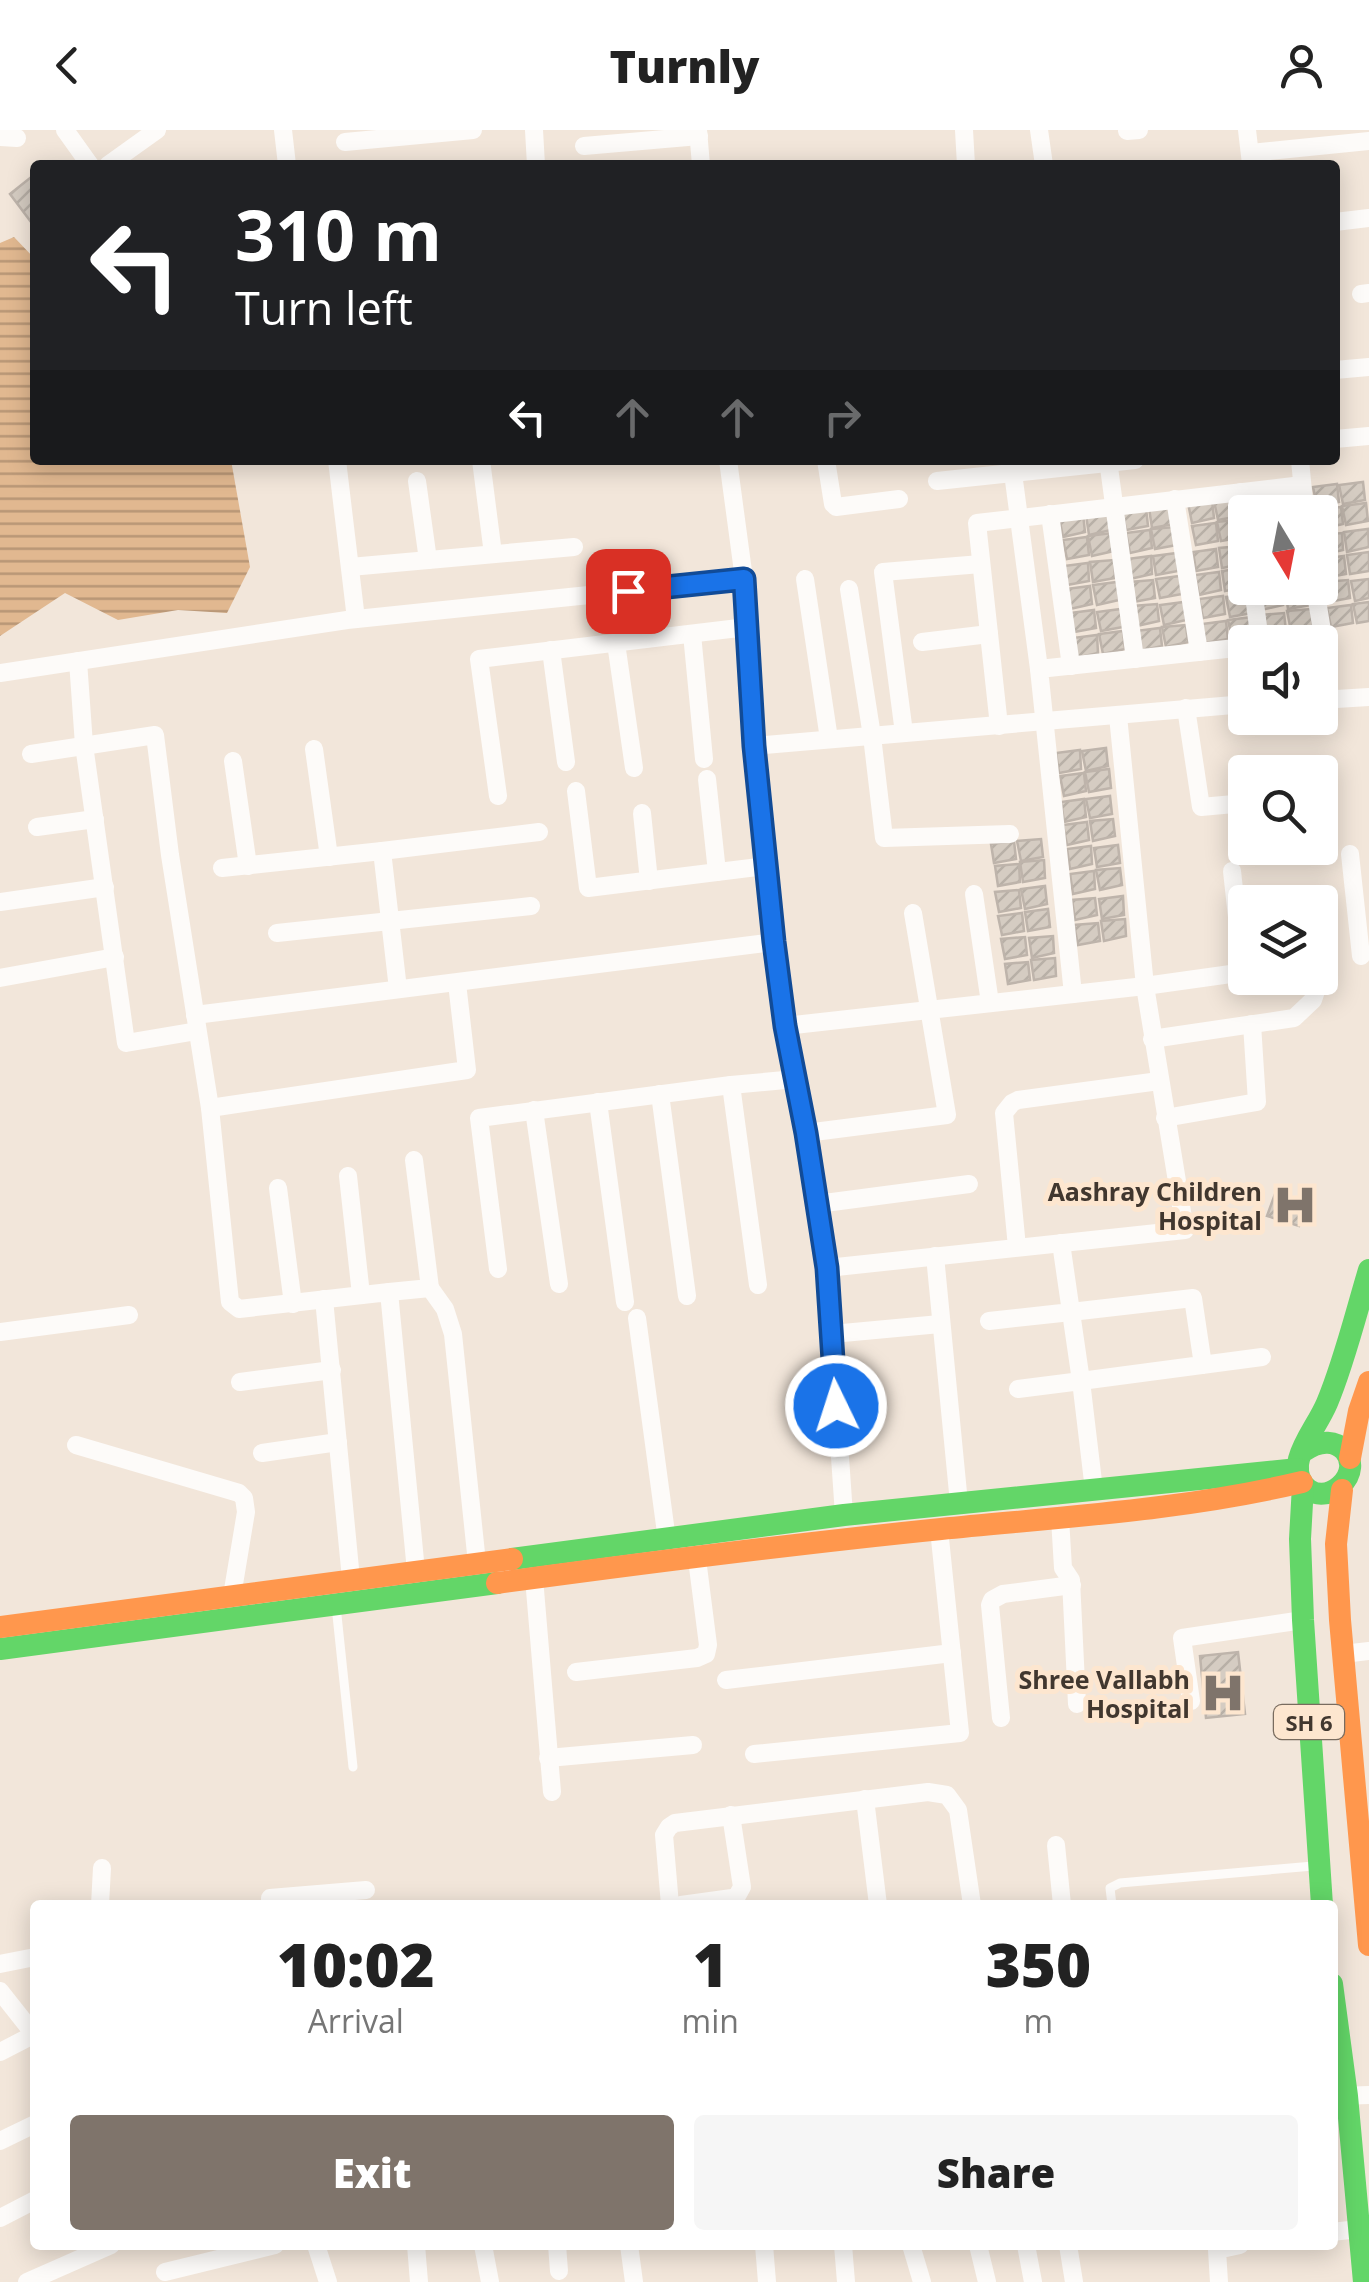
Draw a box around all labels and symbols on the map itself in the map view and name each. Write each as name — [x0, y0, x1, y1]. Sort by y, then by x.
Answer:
north arrow — [1228, 495, 1338, 605]
pin — [586, 549, 671, 634]
place label: Aashray Children Hospital — [1048, 1174, 1262, 1237]
hospital icon: Aashray Children Hospital — [1271, 1181, 1319, 1229]
position arrow — [784, 1354, 888, 1458]
place label: Shree Vallabh Hospital — [1018, 1662, 1190, 1725]
hospital icon: Shree Vallabh Hospital — [1199, 1669, 1247, 1717]
road number: SH 6 — [1274, 1705, 1344, 1739]

